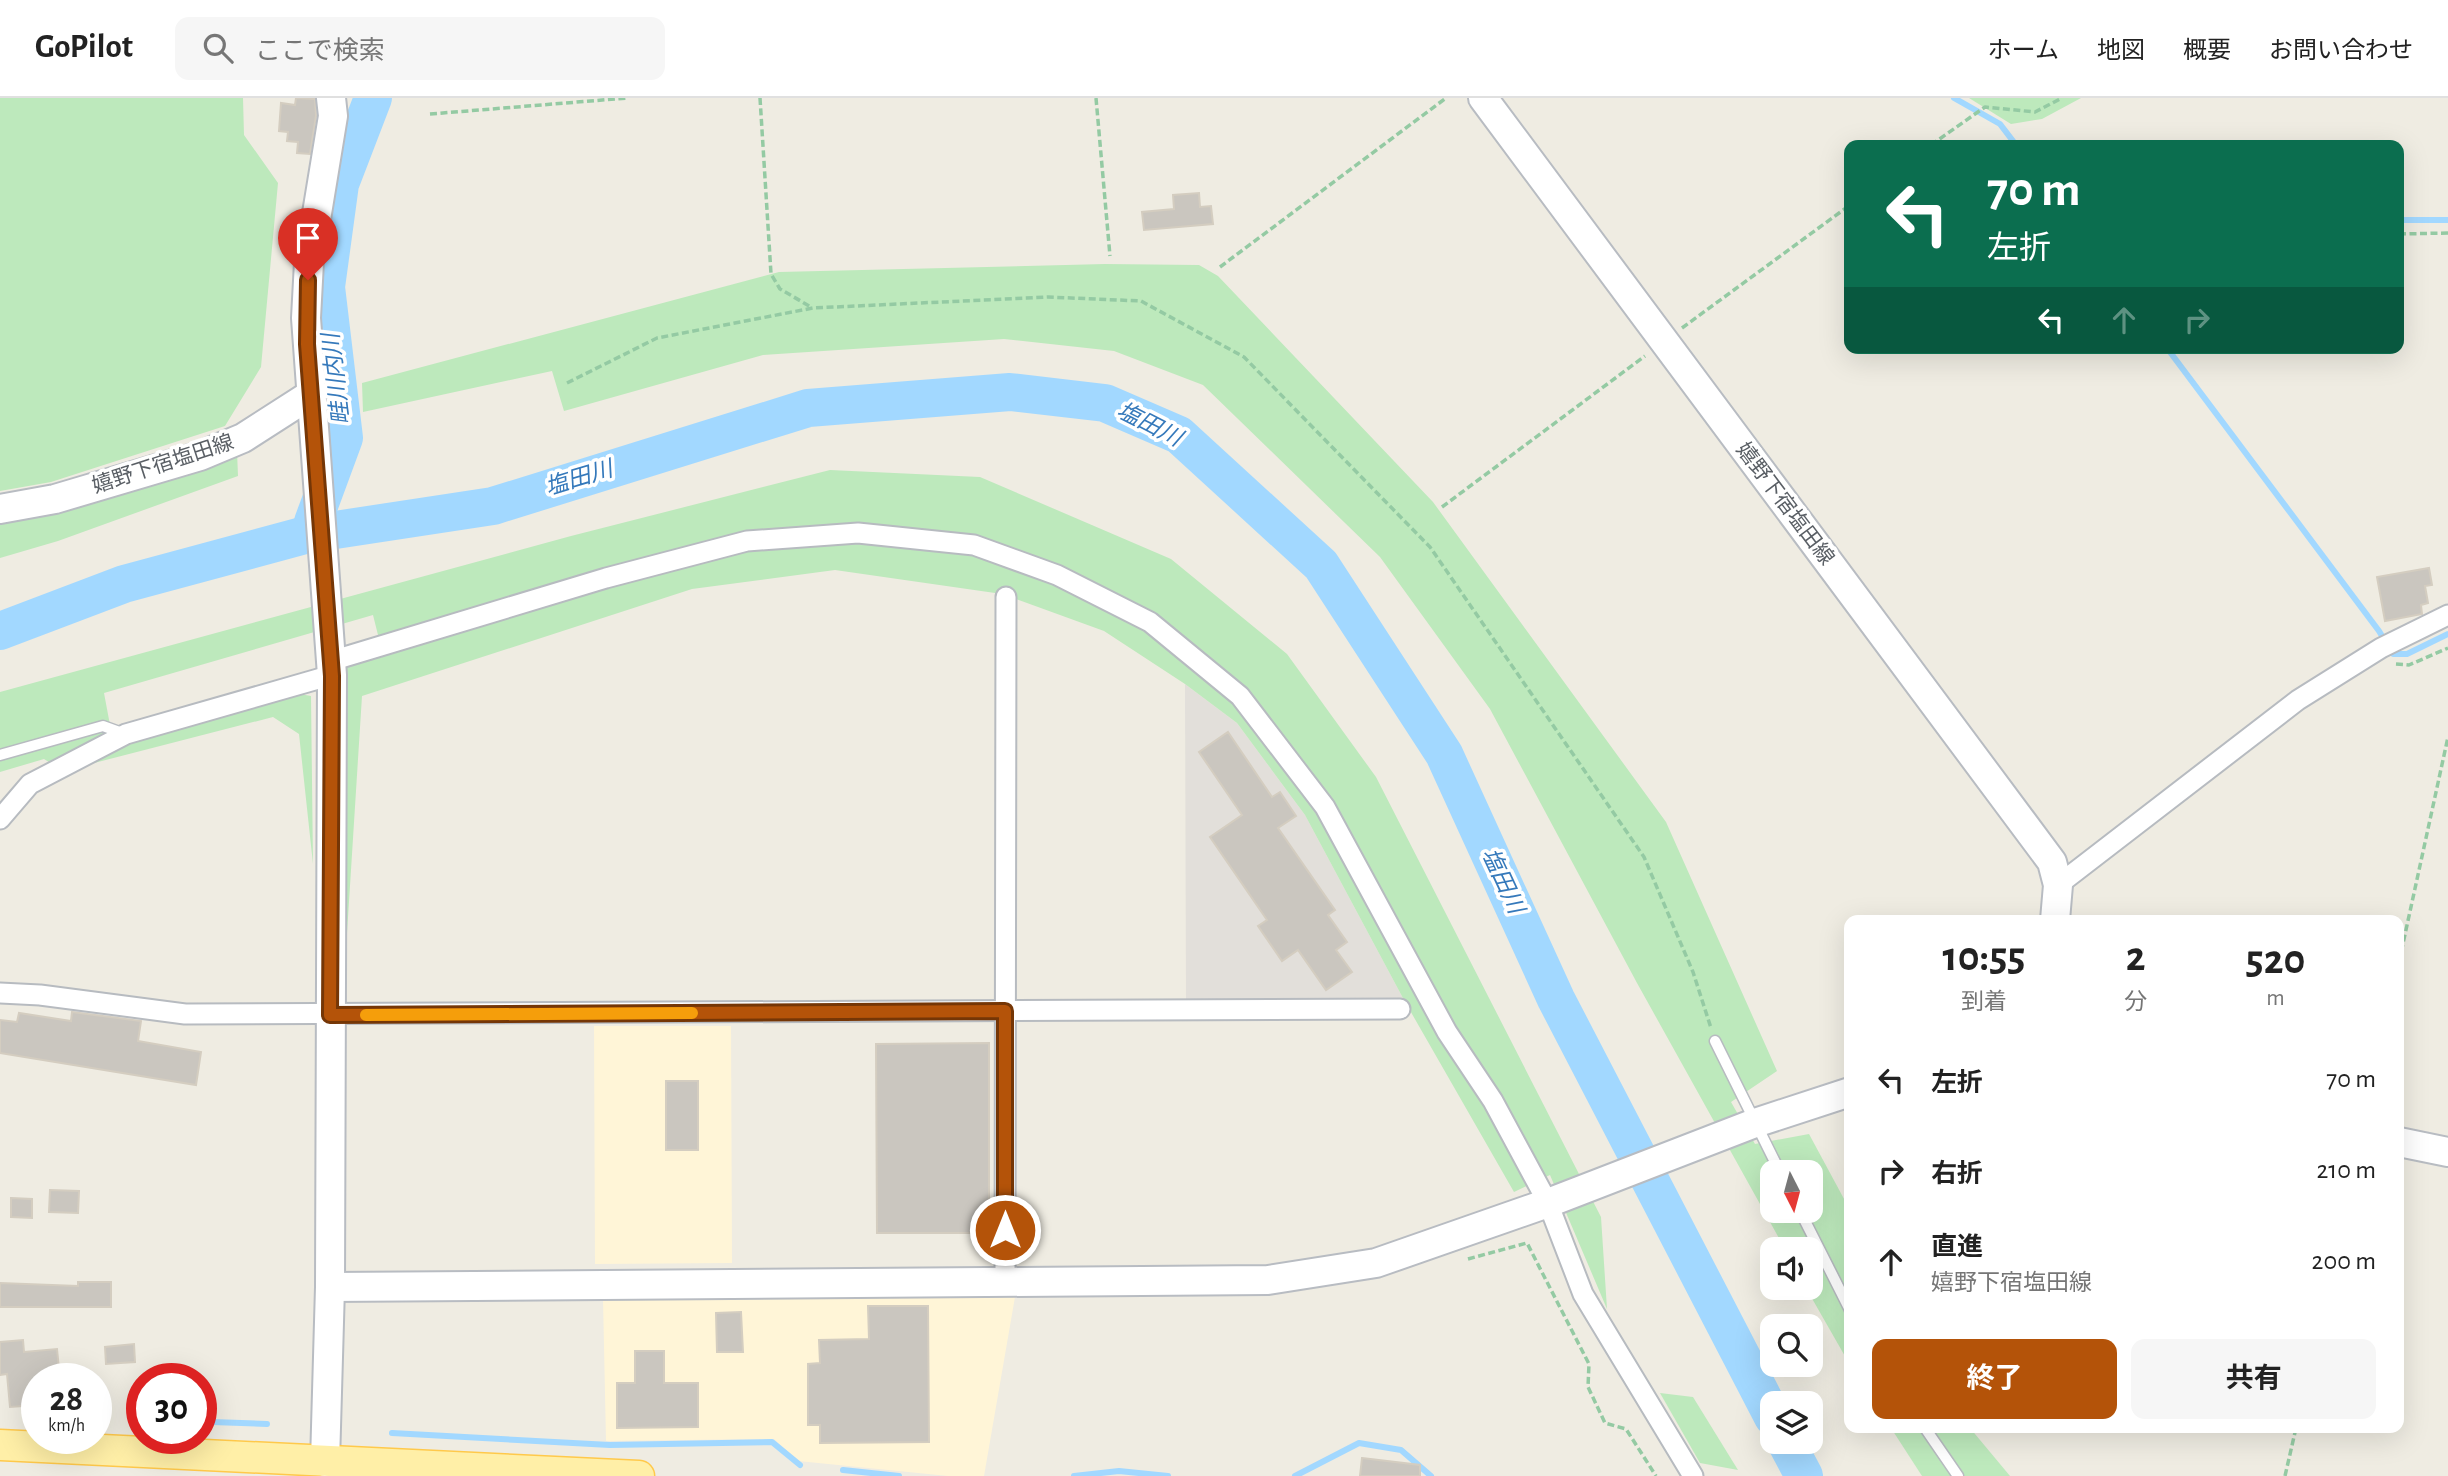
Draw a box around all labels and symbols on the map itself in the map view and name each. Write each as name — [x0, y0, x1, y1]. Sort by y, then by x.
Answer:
pin — [278, 208, 338, 280]
water label: 畦川内川 — [318, 329, 354, 426]
water label: 塩田川 — [1113, 397, 1189, 452]
street label: 嬉野下宿塩田線 — [90, 430, 236, 497]
street label: 嬉野下宿塩田線 — [1732, 438, 1838, 569]
water label: 塩田川 — [542, 455, 618, 500]
water label: 塩田川 — [1477, 844, 1530, 920]
north arrow — [1760, 1160, 1824, 1223]
position arrow — [968, 1193, 1042, 1267]
speed limit sign: 30 — [126, 1363, 217, 1454]

